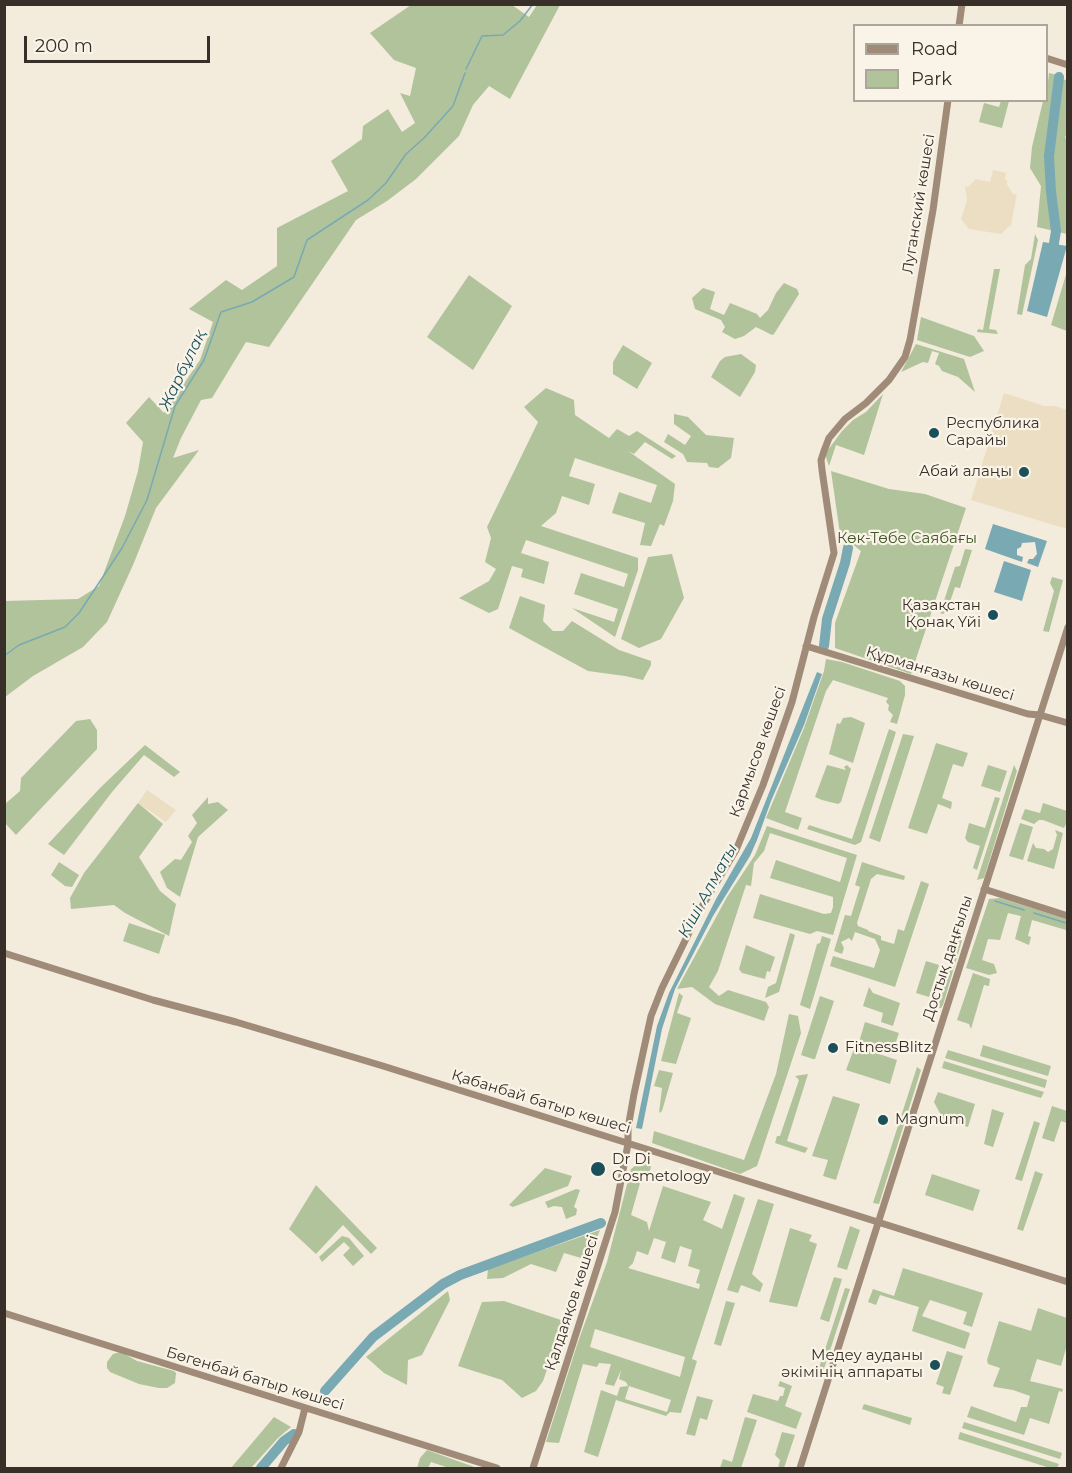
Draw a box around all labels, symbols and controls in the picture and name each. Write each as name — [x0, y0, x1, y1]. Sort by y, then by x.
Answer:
scale bar — [27, 24, 213, 62]
legend — [853, 24, 1048, 102]
text: 200 m — [35, 35, 93, 57]
text: Road — [911, 38, 958, 60]
text: Park — [911, 68, 952, 90]
street label: Луганский көшесі — [899, 133, 939, 275]
water label: Жарбұлақ — [155, 326, 211, 414]
place label: Республика Сарайы — [946, 415, 1039, 450]
marker: Республика Сарайы — [927, 426, 941, 440]
place label: Абай алаңы — [919, 463, 1012, 481]
marker: Абай алаңы — [1017, 465, 1031, 479]
park label: Көк-Төбе Саябағы — [837, 530, 977, 548]
place label: Қазақстан Қонақ Үйі — [902, 597, 981, 632]
marker: Қазақстан Қонақ Үйі — [986, 608, 1000, 622]
street label: Құрманғазы көшесі — [864, 643, 1016, 705]
street label: Қармысов көшесі — [726, 684, 790, 820]
water label: Кіші Алматы — [674, 841, 742, 941]
street label: Достық даңғылы — [919, 893, 977, 1023]
place label: FitnessBlitz — [845, 1039, 931, 1057]
marker: FitnessBlitz — [826, 1041, 840, 1055]
street label: Қабанбай батыр көшесі — [449, 1066, 633, 1138]
place label: Magnum — [895, 1111, 965, 1129]
marker: Magnum — [876, 1113, 890, 1127]
place label: Dr Di Cosmetology — [612, 1151, 711, 1186]
marker: Dr Di Cosmetology — [589, 1160, 607, 1178]
street label: Қалдаяқов көшесі — [542, 1233, 602, 1373]
street label: Бөгенбай батыр көшесі — [164, 1343, 346, 1415]
place label: Медеу ауданы әкімінің аппараты — [781, 1347, 923, 1382]
marker: Медеу ауданы әкімінің аппараты — [928, 1358, 942, 1372]

